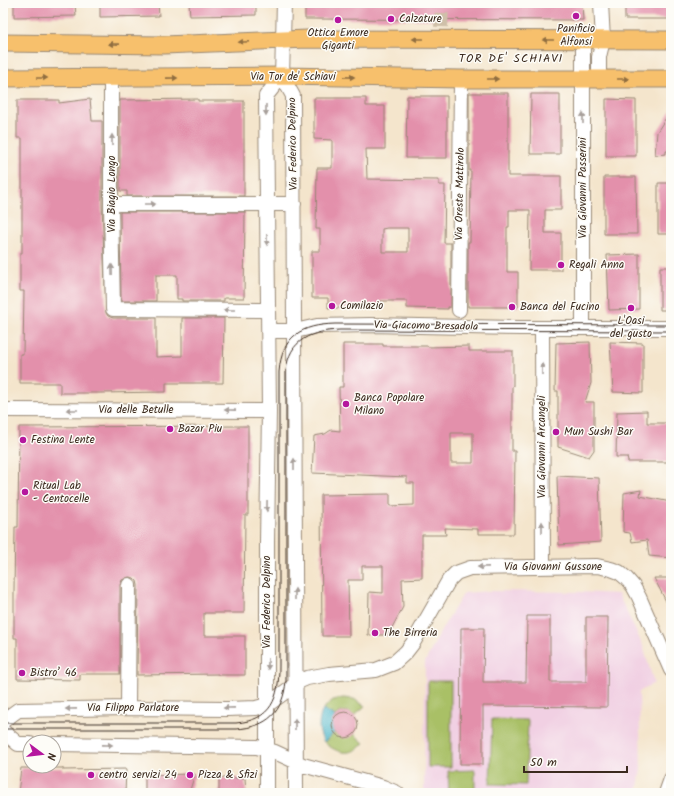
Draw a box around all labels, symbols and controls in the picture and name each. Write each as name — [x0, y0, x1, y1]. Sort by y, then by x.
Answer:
place label: Calzature — [399, 10, 442, 28]
marker: Panificio Alfonsi — [571, 11, 581, 21]
marker: Calzature — [386, 14, 396, 24]
marker: Ottica Emore Giganti — [333, 15, 343, 25]
place label: Panificio Alfonsi — [557, 20, 595, 51]
place label: Ottica Emore Giganti — [307, 24, 369, 55]
one-way arrow — [411, 36, 424, 42]
one-way arrow — [541, 37, 554, 43]
one-way arrow — [238, 38, 250, 45]
one-way arrow — [107, 41, 120, 47]
district label: TOR DE' SCHIAVI — [459, 49, 563, 68]
street label: Via Tor de' Schiavi — [250, 68, 336, 86]
one-way arrow — [343, 74, 356, 80]
one-way arrow — [36, 75, 49, 81]
one-way arrow — [166, 75, 179, 81]
one-way arrow — [487, 76, 500, 82]
one-way arrow — [617, 76, 630, 82]
street label: Via Federico Delpino — [283, 97, 303, 191]
one-way arrow — [263, 104, 269, 117]
one-way arrow — [580, 112, 587, 124]
one-way arrow — [109, 133, 115, 146]
street label: Via Giovanni Passerini — [574, 137, 592, 239]
street label: Via Oreste Mattirolo — [450, 147, 470, 241]
street label: Via Biagio Longo — [103, 155, 121, 233]
one-way arrow — [144, 201, 157, 207]
one-way arrow — [264, 234, 270, 247]
place label: Regali Anna — [569, 256, 624, 274]
marker: Regali Anna — [556, 260, 566, 270]
one-way arrow — [109, 263, 115, 276]
place label: Comilazio — [340, 297, 383, 315]
place label: Banca del Fucino — [520, 298, 599, 316]
marker: Comilazio — [327, 301, 337, 311]
marker: Banca del Fucino — [507, 302, 517, 312]
marker: L'Oasi del gusto — [626, 303, 636, 313]
one-way arrow — [222, 307, 235, 313]
place label: L'Oasi del gusto — [610, 312, 652, 343]
street label: Via Giacomo Bresadola — [374, 316, 478, 336]
one-way arrow — [539, 362, 545, 375]
place label: Banca Popolare Milano — [354, 389, 424, 420]
street label: Via Giovanni Arcangeli — [533, 395, 551, 498]
marker: Banca Popolare Milano — [341, 399, 351, 409]
street label: Via delle Betulle — [98, 401, 174, 419]
one-way arrow — [65, 407, 78, 413]
one-way arrow — [224, 407, 236, 414]
place label: Bazar Piu — [178, 420, 223, 438]
place label: Mun Sushi Bar — [564, 423, 634, 441]
marker: Bazar Piu — [165, 424, 175, 434]
marker: Mun Sushi Bar — [551, 427, 561, 437]
place label: Festina Lente — [31, 431, 95, 449]
marker: Festina Lente — [18, 435, 28, 445]
one-way arrow — [291, 457, 297, 470]
place label: Ritual Lab - Centocelle — [33, 477, 89, 508]
marker: Ritual Lab - Centocelle — [20, 487, 30, 497]
one-way arrow — [264, 500, 271, 512]
one-way arrow — [539, 520, 545, 533]
street label: Via Federico Delpino — [258, 555, 276, 649]
street label: Via Giovanni Gussone — [504, 558, 602, 576]
one-way arrow — [477, 564, 489, 571]
one-way arrow — [292, 587, 298, 600]
place label: The Birreria — [383, 624, 437, 642]
marker: The Birreria — [370, 628, 380, 638]
one-way arrow — [265, 658, 271, 671]
place label: Bistro’ 46 — [30, 664, 77, 682]
marker: Bistro’ 46 — [17, 668, 27, 678]
street label: Via Filippo Parlatore — [87, 699, 179, 717]
one-way arrow — [222, 705, 235, 711]
one-way arrow — [64, 706, 77, 712]
one-way arrow — [292, 717, 298, 730]
north arrow — [22, 734, 62, 774]
one-way arrow — [101, 742, 114, 748]
scale bar — [524, 748, 627, 774]
text: N — [41, 751, 60, 762]
text: 50 m — [530, 753, 557, 772]
place label: centro servizi 24 — [99, 766, 177, 784]
place label: Pizza & Sfizi — [198, 766, 257, 784]
marker: centro servizi 24 — [86, 770, 96, 780]
marker: Pizza & Sfizi — [185, 770, 195, 780]

